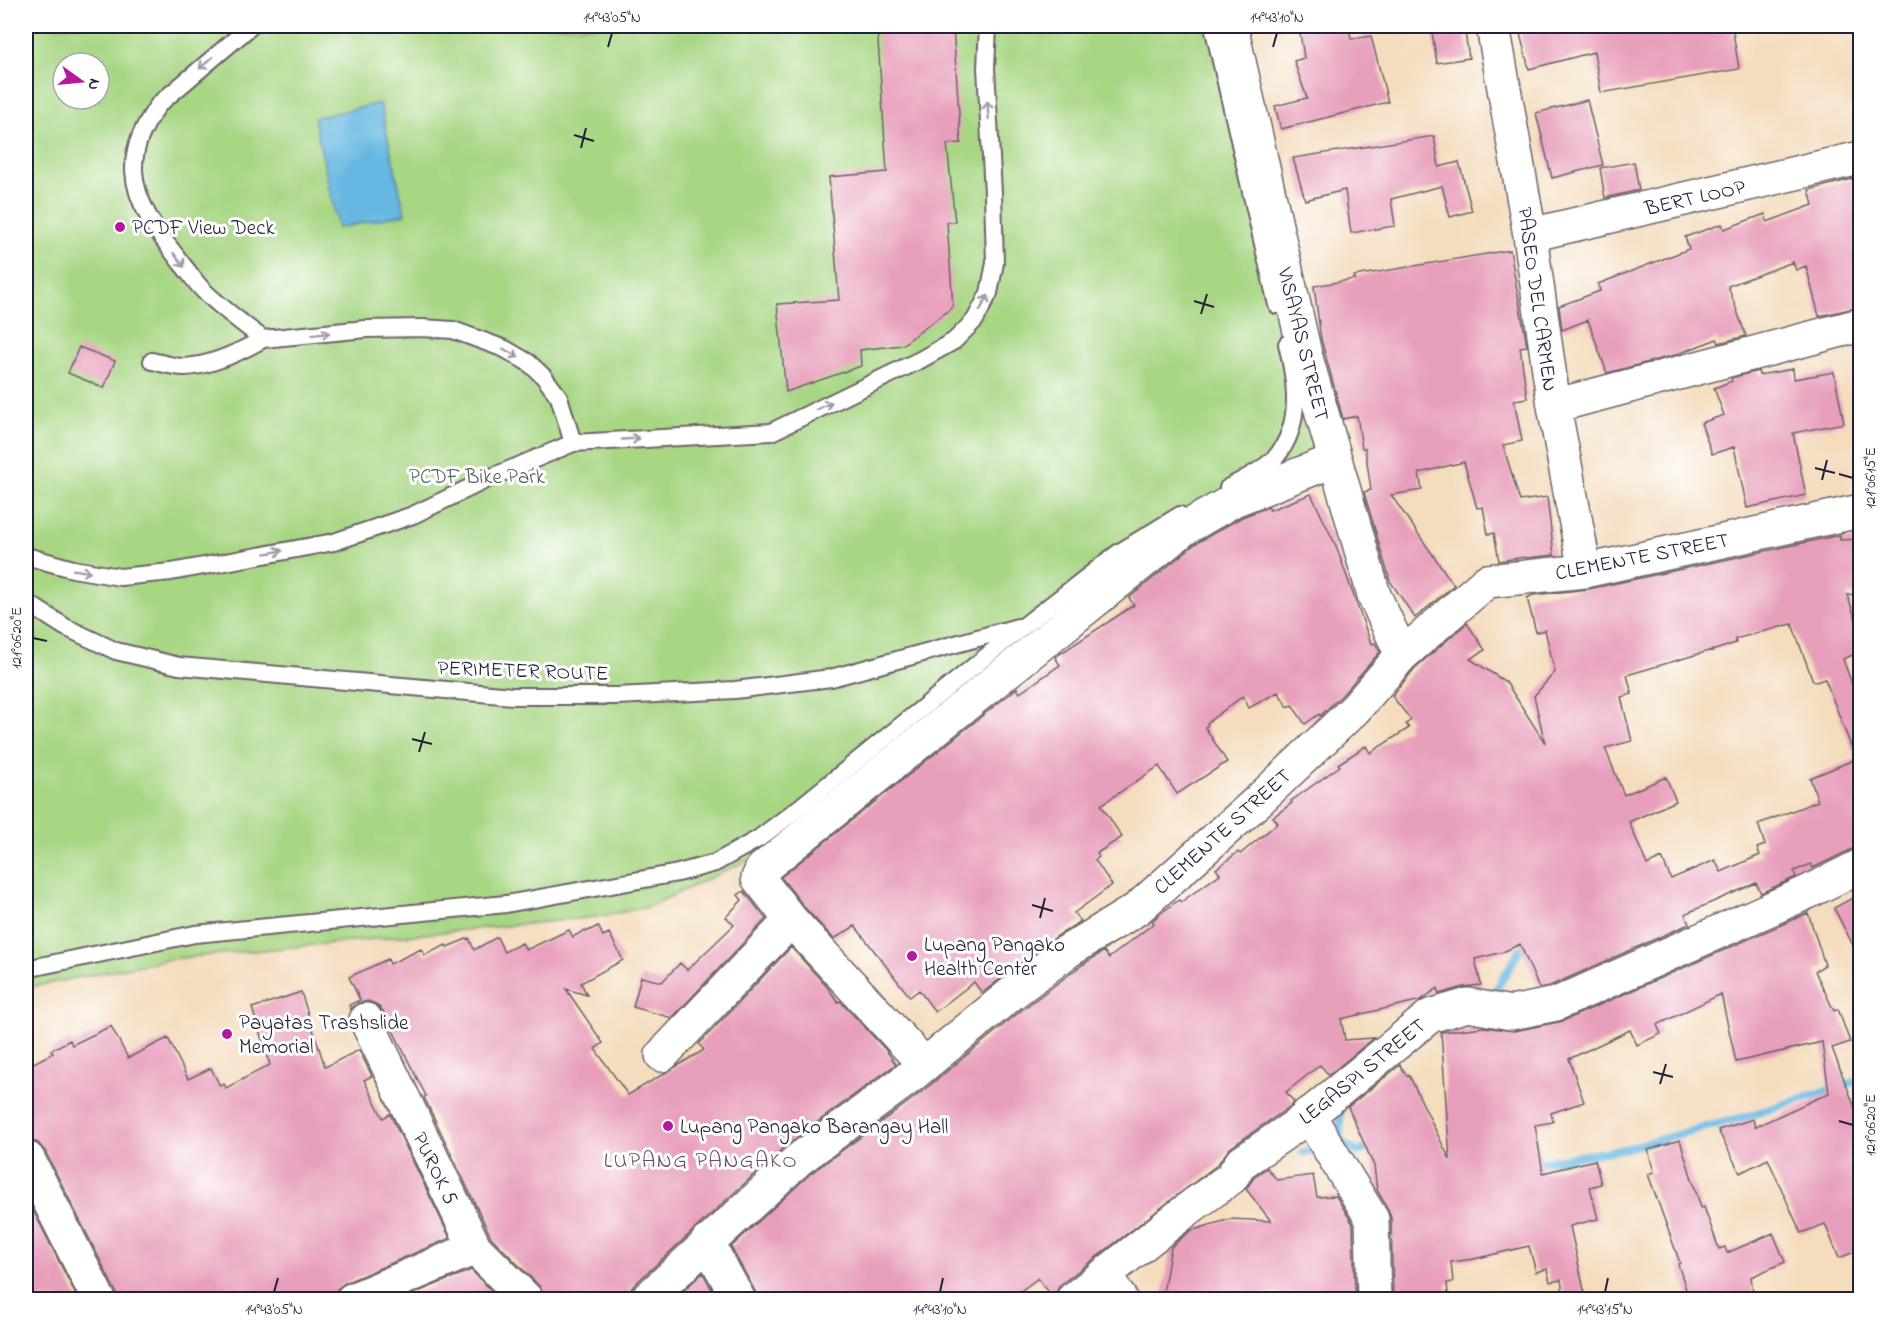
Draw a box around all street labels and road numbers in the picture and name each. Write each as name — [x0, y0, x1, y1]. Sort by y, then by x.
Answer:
street label: BERT LOOP — [1641, 173, 1749, 225]
street label: PASEO DEL CARMEN — [1508, 205, 1564, 393]
street label: VISAYAS STREET — [1268, 264, 1336, 424]
street label: CLEMENTE STREET — [1553, 526, 1732, 590]
street label: PERIMETER ROUTE — [437, 654, 609, 690]
street label: CLEMENTE STREET — [1148, 762, 1299, 903]
street label: LEGASPI STREET — [1293, 1012, 1433, 1133]
street label: PUROK 5 — [404, 1128, 465, 1210]

